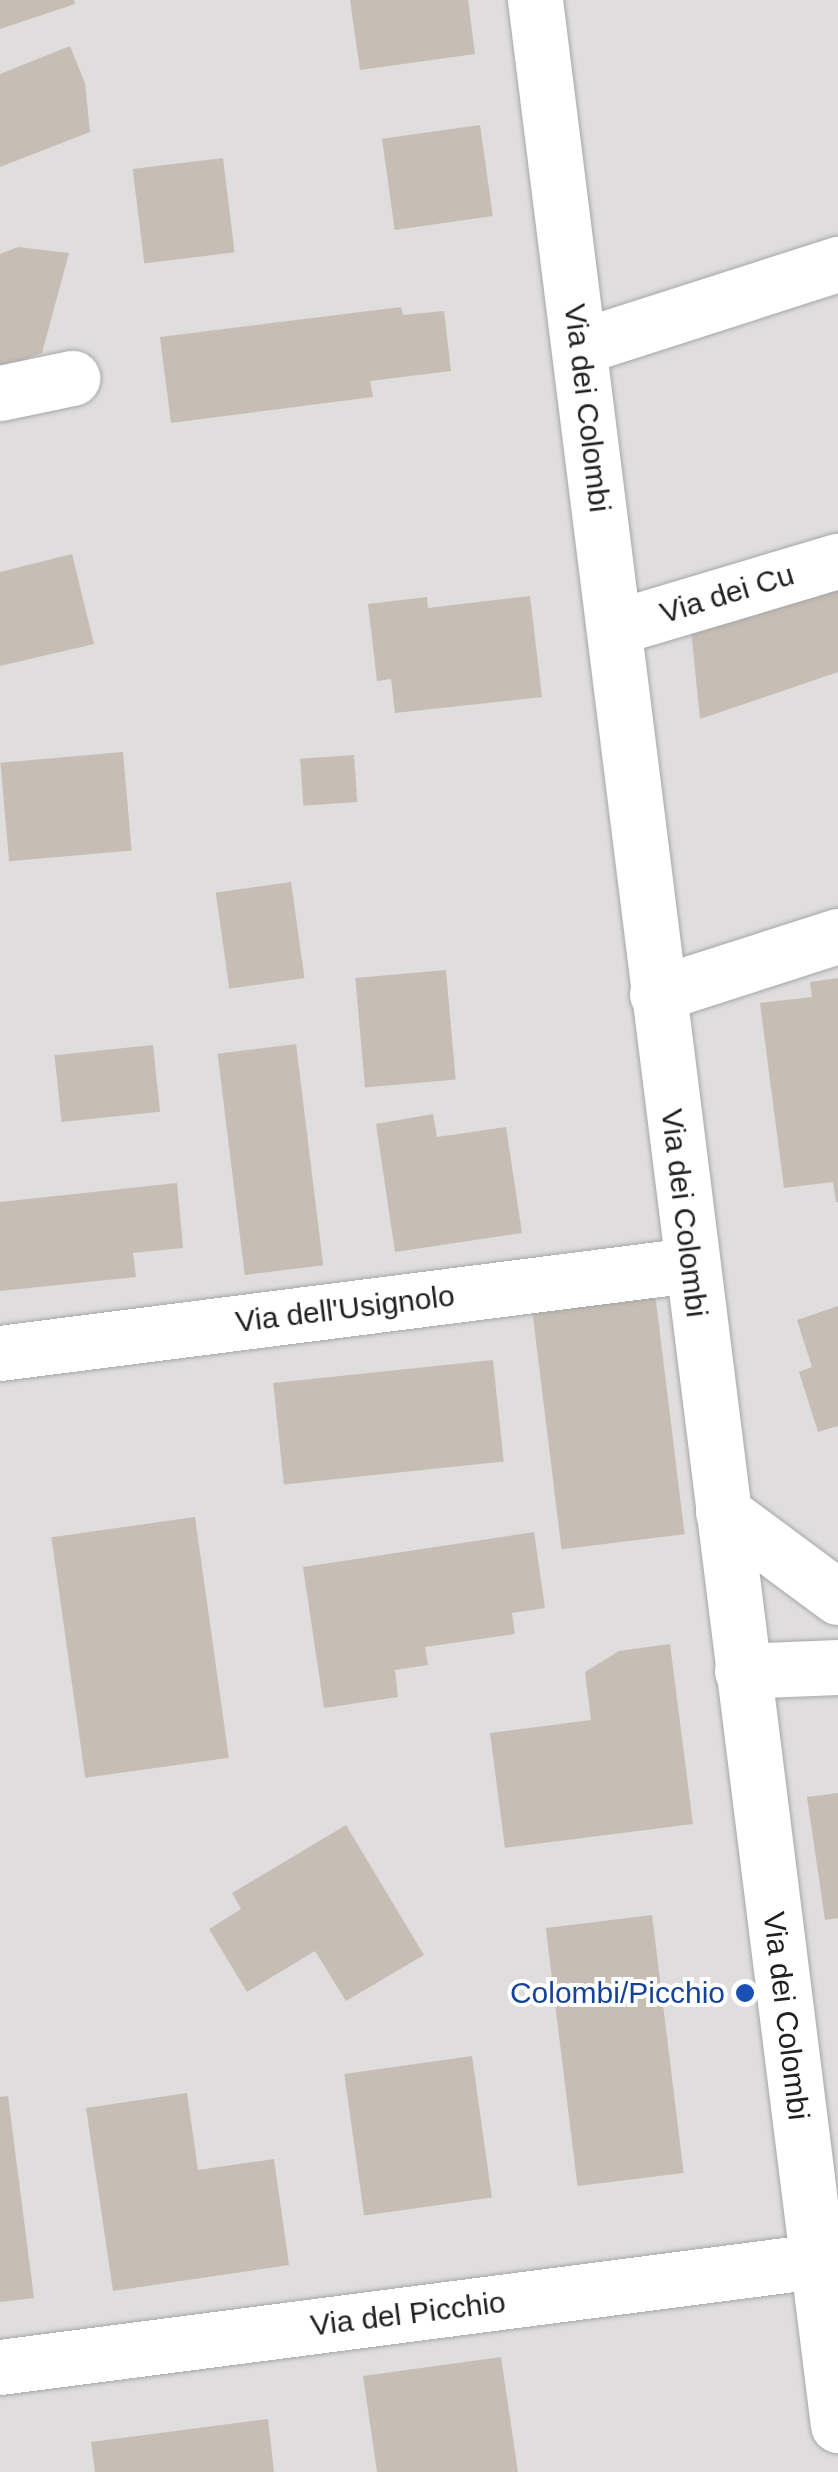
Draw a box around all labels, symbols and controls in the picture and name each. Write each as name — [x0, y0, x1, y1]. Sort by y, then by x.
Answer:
street label: Via dei Colombi — [556, 302, 618, 514]
street label: Via dei Cu — [656, 557, 798, 631]
street label: Via dei Colombi — [653, 1107, 715, 1319]
street label: Via dell'Usignolo — [233, 1278, 457, 1340]
street label: Via dei Colombi — [755, 1910, 817, 2122]
place label: Colombi/Picchio — [510, 1975, 725, 2011]
marker: Colombi/Picchio — [734, 1982, 756, 2004]
street label: Via del Picchio — [308, 2284, 508, 2344]

